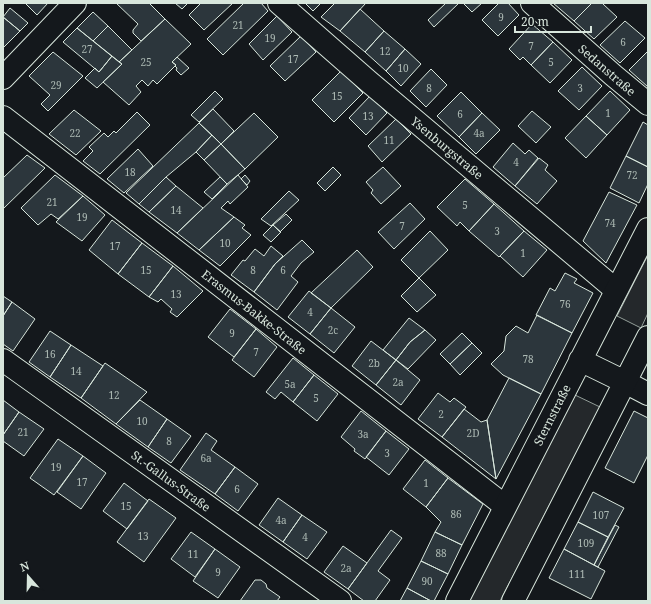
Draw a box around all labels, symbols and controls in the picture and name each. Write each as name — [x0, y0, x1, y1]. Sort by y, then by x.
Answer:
scale bar — [515, 8, 591, 34]
house number: 9 — [498, 10, 504, 24]
text: 20 m — [521, 13, 549, 30]
house number: 21 — [232, 18, 244, 32]
house number: 19 — [264, 31, 276, 45]
house number: 6 — [620, 35, 626, 49]
house number: 7 — [528, 39, 534, 53]
street label: Sedanstraße — [575, 40, 639, 100]
house number: 27 — [81, 42, 93, 56]
house number: 12 — [379, 44, 391, 58]
house number: 17 — [287, 52, 299, 66]
house number: 25 — [140, 55, 152, 69]
house number: 5 — [548, 55, 554, 69]
house number: 10 — [397, 61, 409, 75]
house number: 29 — [50, 78, 62, 92]
house number: 8 — [426, 81, 432, 95]
house number: 3 — [577, 81, 583, 95]
house number: 15 — [331, 89, 343, 103]
house number: 1 — [605, 106, 611, 120]
house number: 6 — [457, 107, 463, 121]
house number: 13 — [362, 109, 374, 123]
street label: Ysenburgstraße — [407, 112, 487, 183]
house number: 22 — [69, 126, 81, 140]
house number: 4a — [473, 126, 485, 140]
house number: 11 — [383, 133, 395, 147]
house number: 4 — [513, 155, 519, 169]
house number: 18 — [124, 165, 136, 179]
house number: 72 — [626, 168, 638, 182]
house number: 21 — [46, 195, 58, 209]
house number: 5 — [462, 198, 468, 212]
house number: 14 — [170, 203, 182, 217]
house number: 19 — [76, 210, 88, 224]
house number: 74 — [604, 216, 616, 230]
house number: 7 — [399, 219, 405, 233]
house number: 3 — [494, 224, 500, 238]
house number: 10 — [219, 236, 231, 250]
house number: 17 — [109, 239, 121, 253]
house number: 1 — [520, 246, 526, 260]
house number: 15 — [140, 263, 152, 277]
house number: 8 — [250, 263, 256, 277]
house number: 6 — [280, 263, 286, 277]
street label: Erasmus-Bakke-Straße — [198, 266, 310, 358]
house number: 13 — [170, 287, 182, 301]
house number: 76 — [559, 297, 571, 311]
house number: 4 — [307, 305, 313, 319]
house number: 2c — [328, 323, 338, 337]
house number: 9 — [229, 326, 235, 340]
house number: 7 — [253, 345, 259, 359]
house number: 16 — [44, 347, 56, 361]
house number: 78 — [522, 352, 534, 366]
house number: 2b — [368, 356, 380, 370]
house number: 14 — [70, 364, 82, 378]
house number: 2a — [392, 375, 404, 389]
house number: 5a — [284, 377, 296, 391]
street label: Sternstraße — [529, 381, 575, 449]
house number: 12 — [108, 388, 120, 402]
house number: 5 — [313, 391, 319, 405]
house number: 2 — [438, 407, 444, 421]
house number: 10 — [136, 414, 148, 428]
house number: 21 — [17, 425, 29, 439]
house number: 2D — [467, 426, 479, 440]
house number: 3a — [357, 427, 369, 441]
house number: 8 — [166, 434, 172, 448]
street label: St.-Gallus-Straße — [128, 446, 214, 516]
house number: 3 — [384, 446, 390, 460]
house number: 6a — [200, 451, 212, 465]
house number: 19 — [50, 460, 62, 474]
house number: 17 — [76, 475, 88, 489]
house number: 1 — [423, 476, 429, 490]
house number: 6 — [234, 482, 240, 496]
house number: 15 — [120, 499, 132, 513]
house number: 86 — [450, 507, 462, 521]
house number: 107 — [593, 508, 610, 522]
house number: 4a — [275, 513, 287, 527]
house number: 13 — [137, 529, 149, 543]
house number: 4 — [302, 530, 308, 544]
house number: 109 — [578, 536, 594, 550]
house number: 88 — [435, 546, 447, 560]
house number: 11 — [187, 547, 199, 561]
north arrow — [8, 556, 48, 596]
text: N — [18, 557, 31, 575]
house number: 2a — [340, 561, 352, 575]
house number: 9 — [215, 565, 221, 579]
house number: 111 — [569, 567, 585, 581]
house number: 90 — [421, 574, 433, 588]

